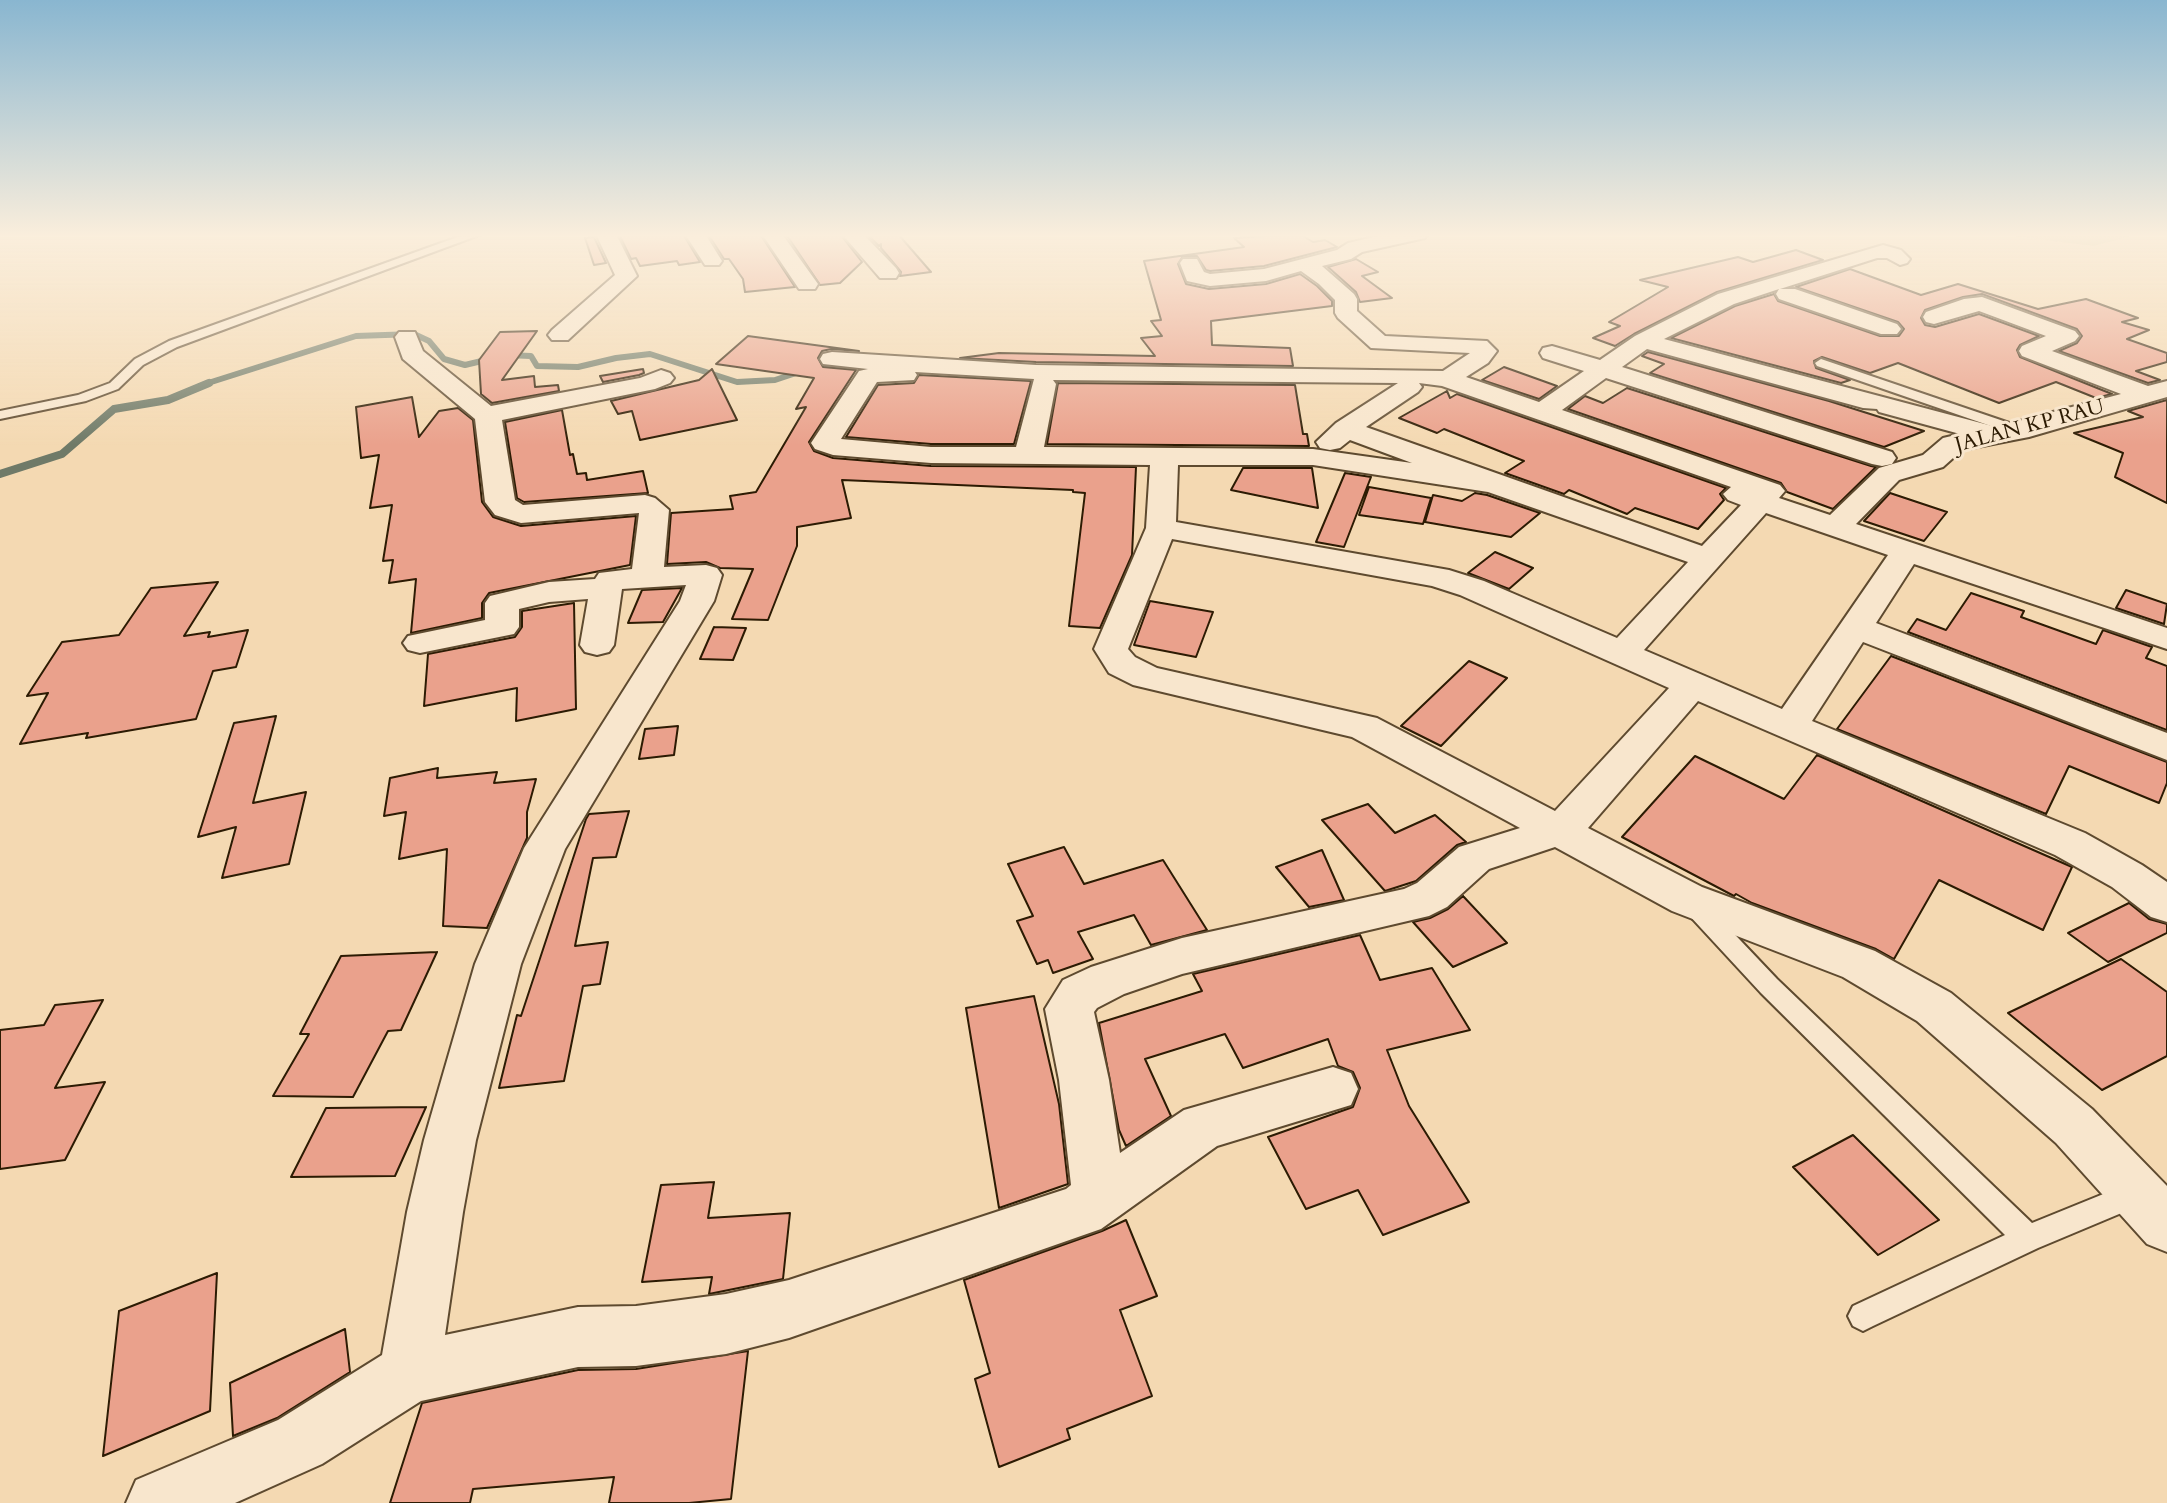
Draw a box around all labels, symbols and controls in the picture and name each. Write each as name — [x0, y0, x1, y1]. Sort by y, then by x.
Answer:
street label: JALAN KP RAU — [1953, 395, 2107, 459]

